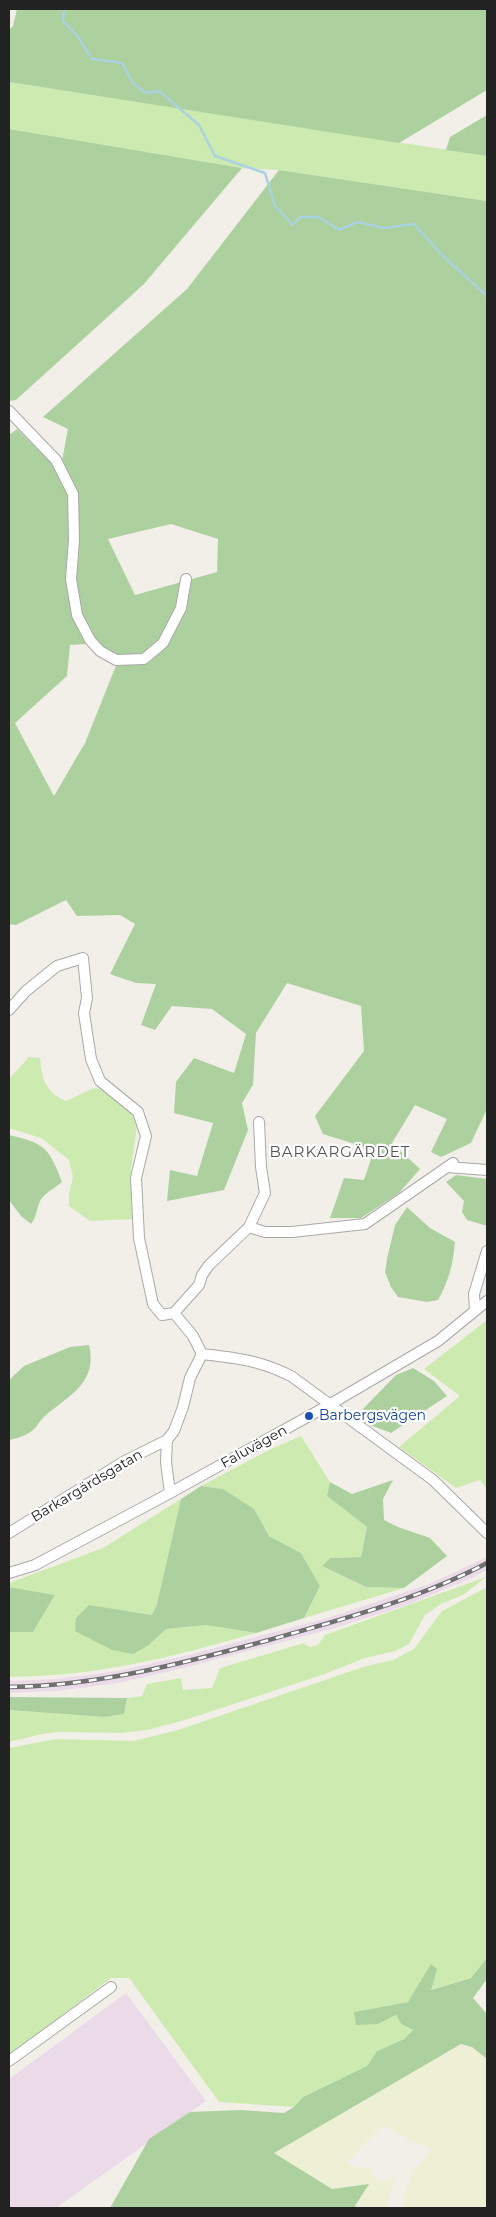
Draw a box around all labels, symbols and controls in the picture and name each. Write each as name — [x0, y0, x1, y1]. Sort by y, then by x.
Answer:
district label: BARKARGÄRDET — [268, 1144, 412, 1162]
place label: Barbergsvägen — [319, 1408, 426, 1424]
marker: Barbergsvägen — [303, 1410, 315, 1422]
street label: Faluvägen — [218, 1422, 290, 1472]
street label: Barkargärdsgatan — [28, 1446, 146, 1526]

